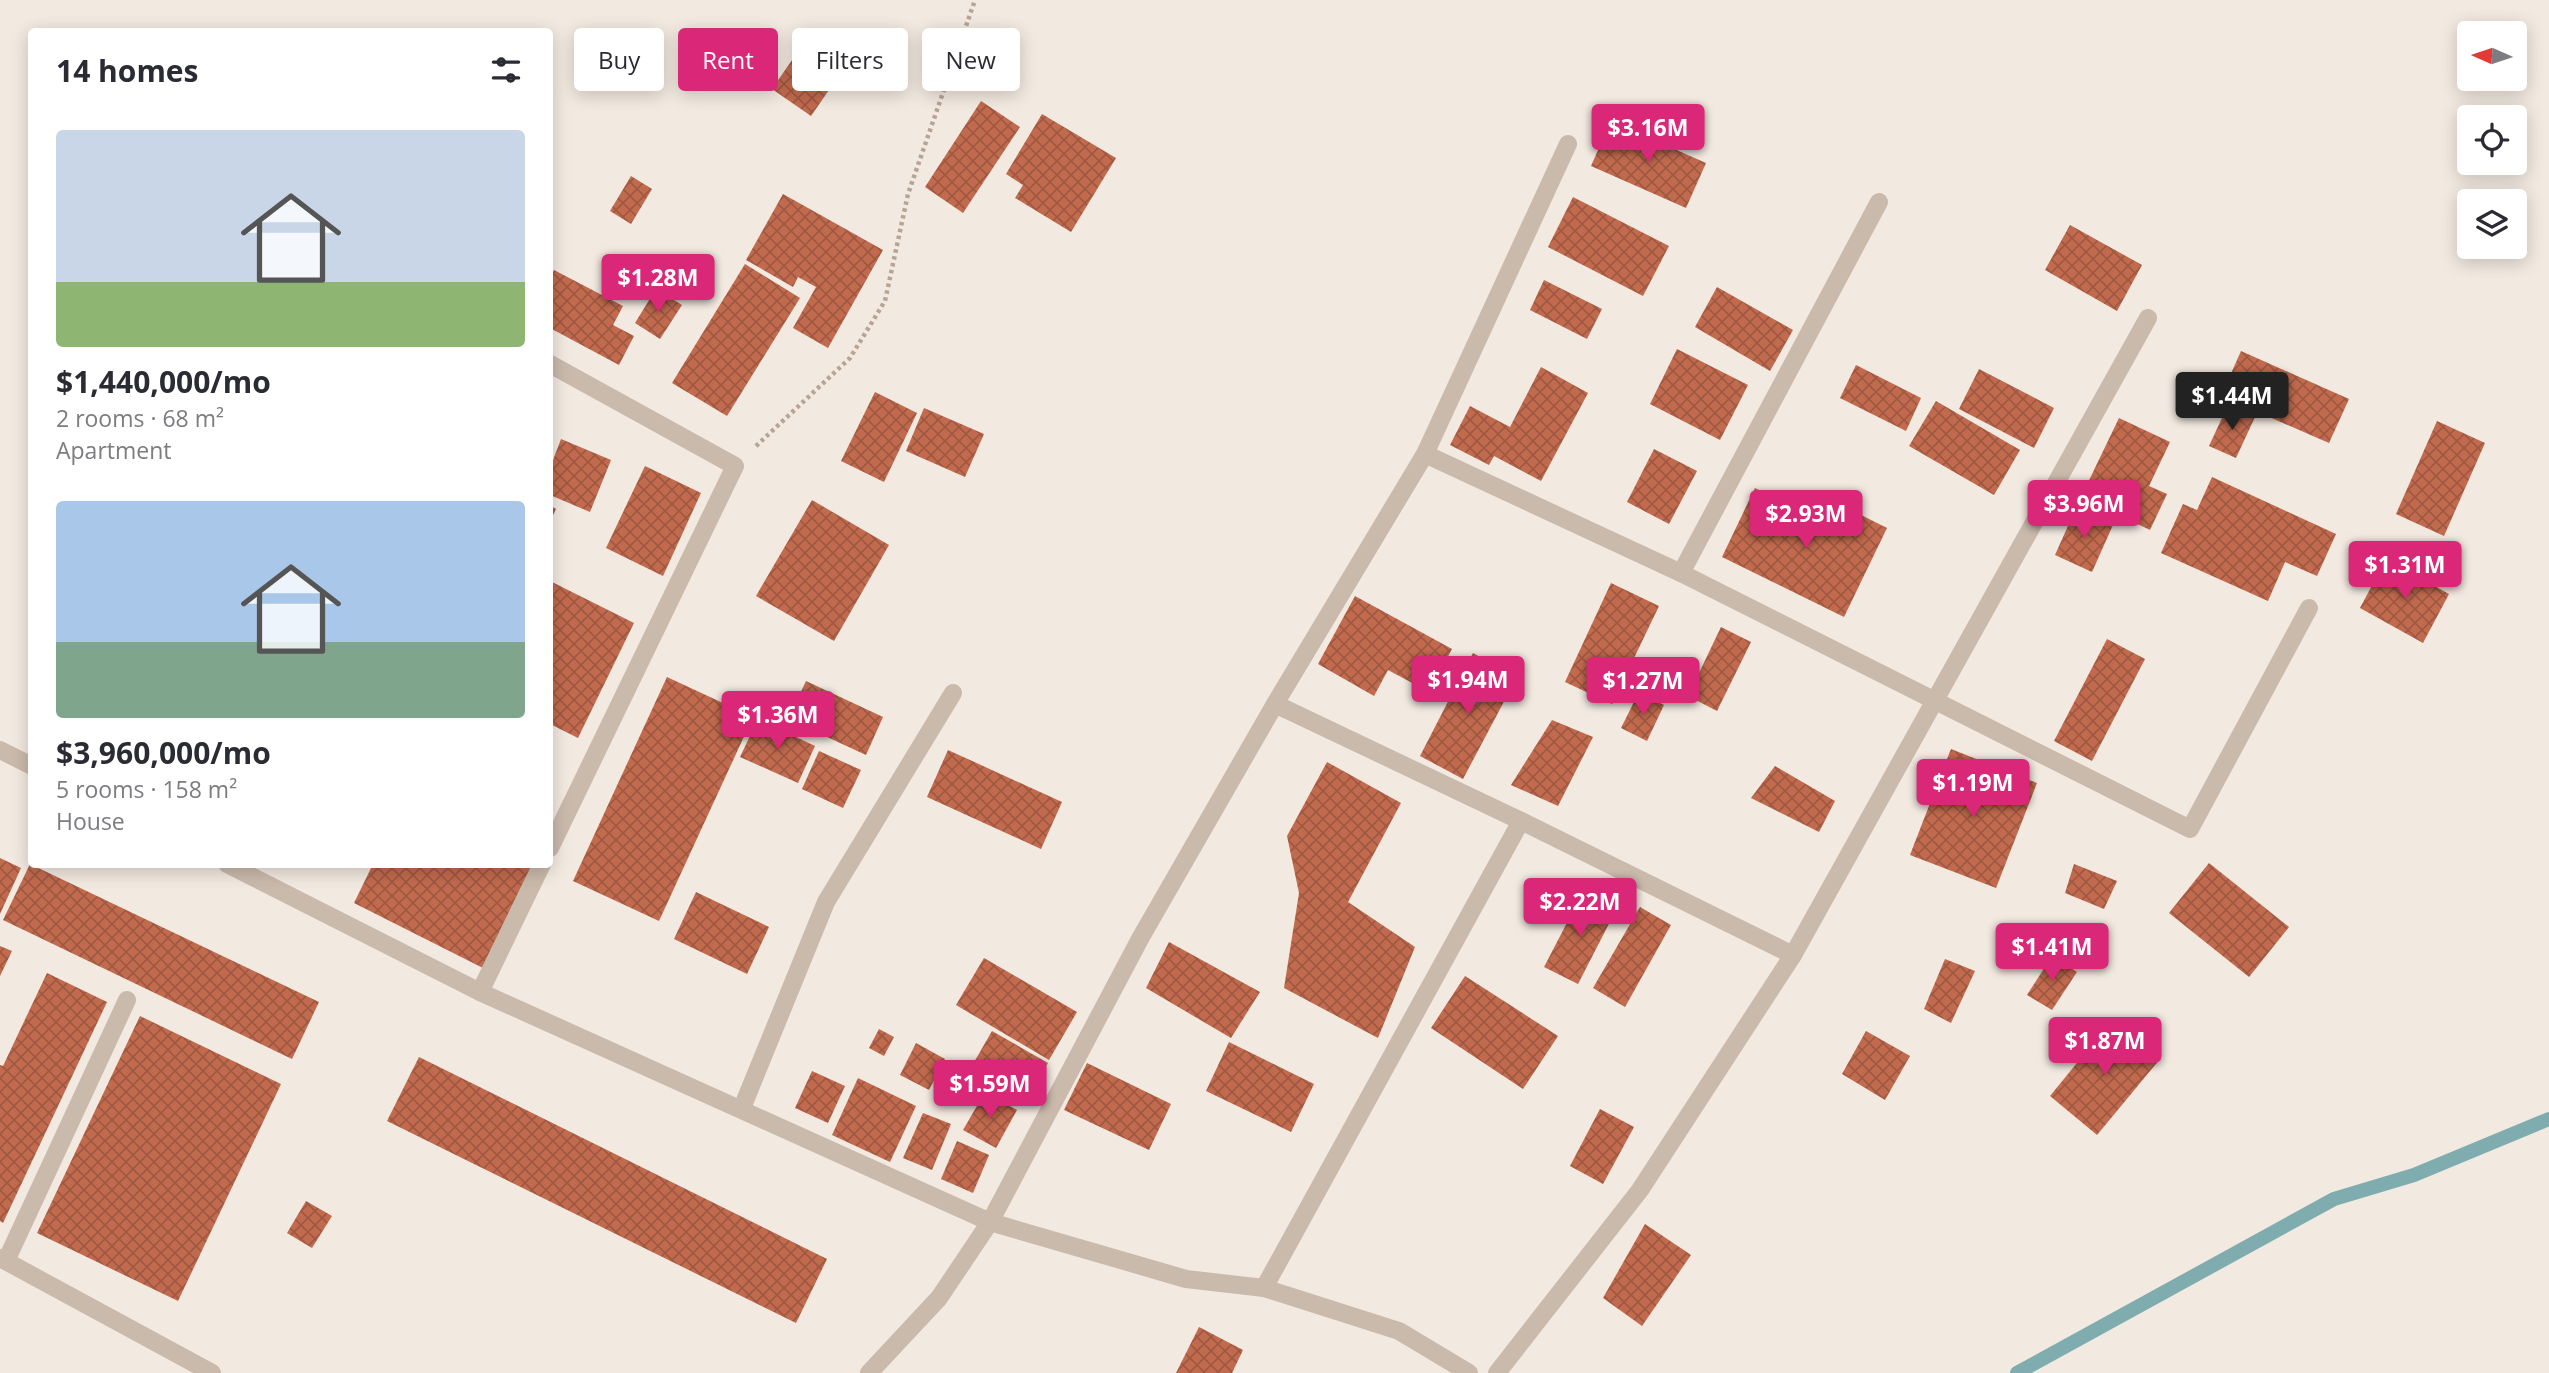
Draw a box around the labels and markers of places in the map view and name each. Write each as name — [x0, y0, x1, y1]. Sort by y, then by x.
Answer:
pin: $3.16M — [1591, 104, 1705, 164]
pin: $1.28M — [601, 254, 715, 314]
pin: $1.44M — [2175, 372, 2289, 432]
pin: $3.96M — [2027, 480, 2141, 540]
pin: $2.93M — [1749, 490, 1863, 550]
pin: $1.31M — [2348, 542, 2462, 601]
pin: $1.94M — [1411, 656, 1525, 716]
pin: $1.27M — [1586, 658, 1700, 717]
pin: $1.36M — [721, 692, 835, 751]
pin: $1.19M — [1916, 760, 2030, 819]
pin: $2.22M — [1523, 878, 1637, 938]
pin: $1.41M — [1995, 923, 2109, 983]
pin: $1.87M — [2048, 1018, 2162, 1077]
pin: $1.59M — [933, 1060, 1047, 1120]

